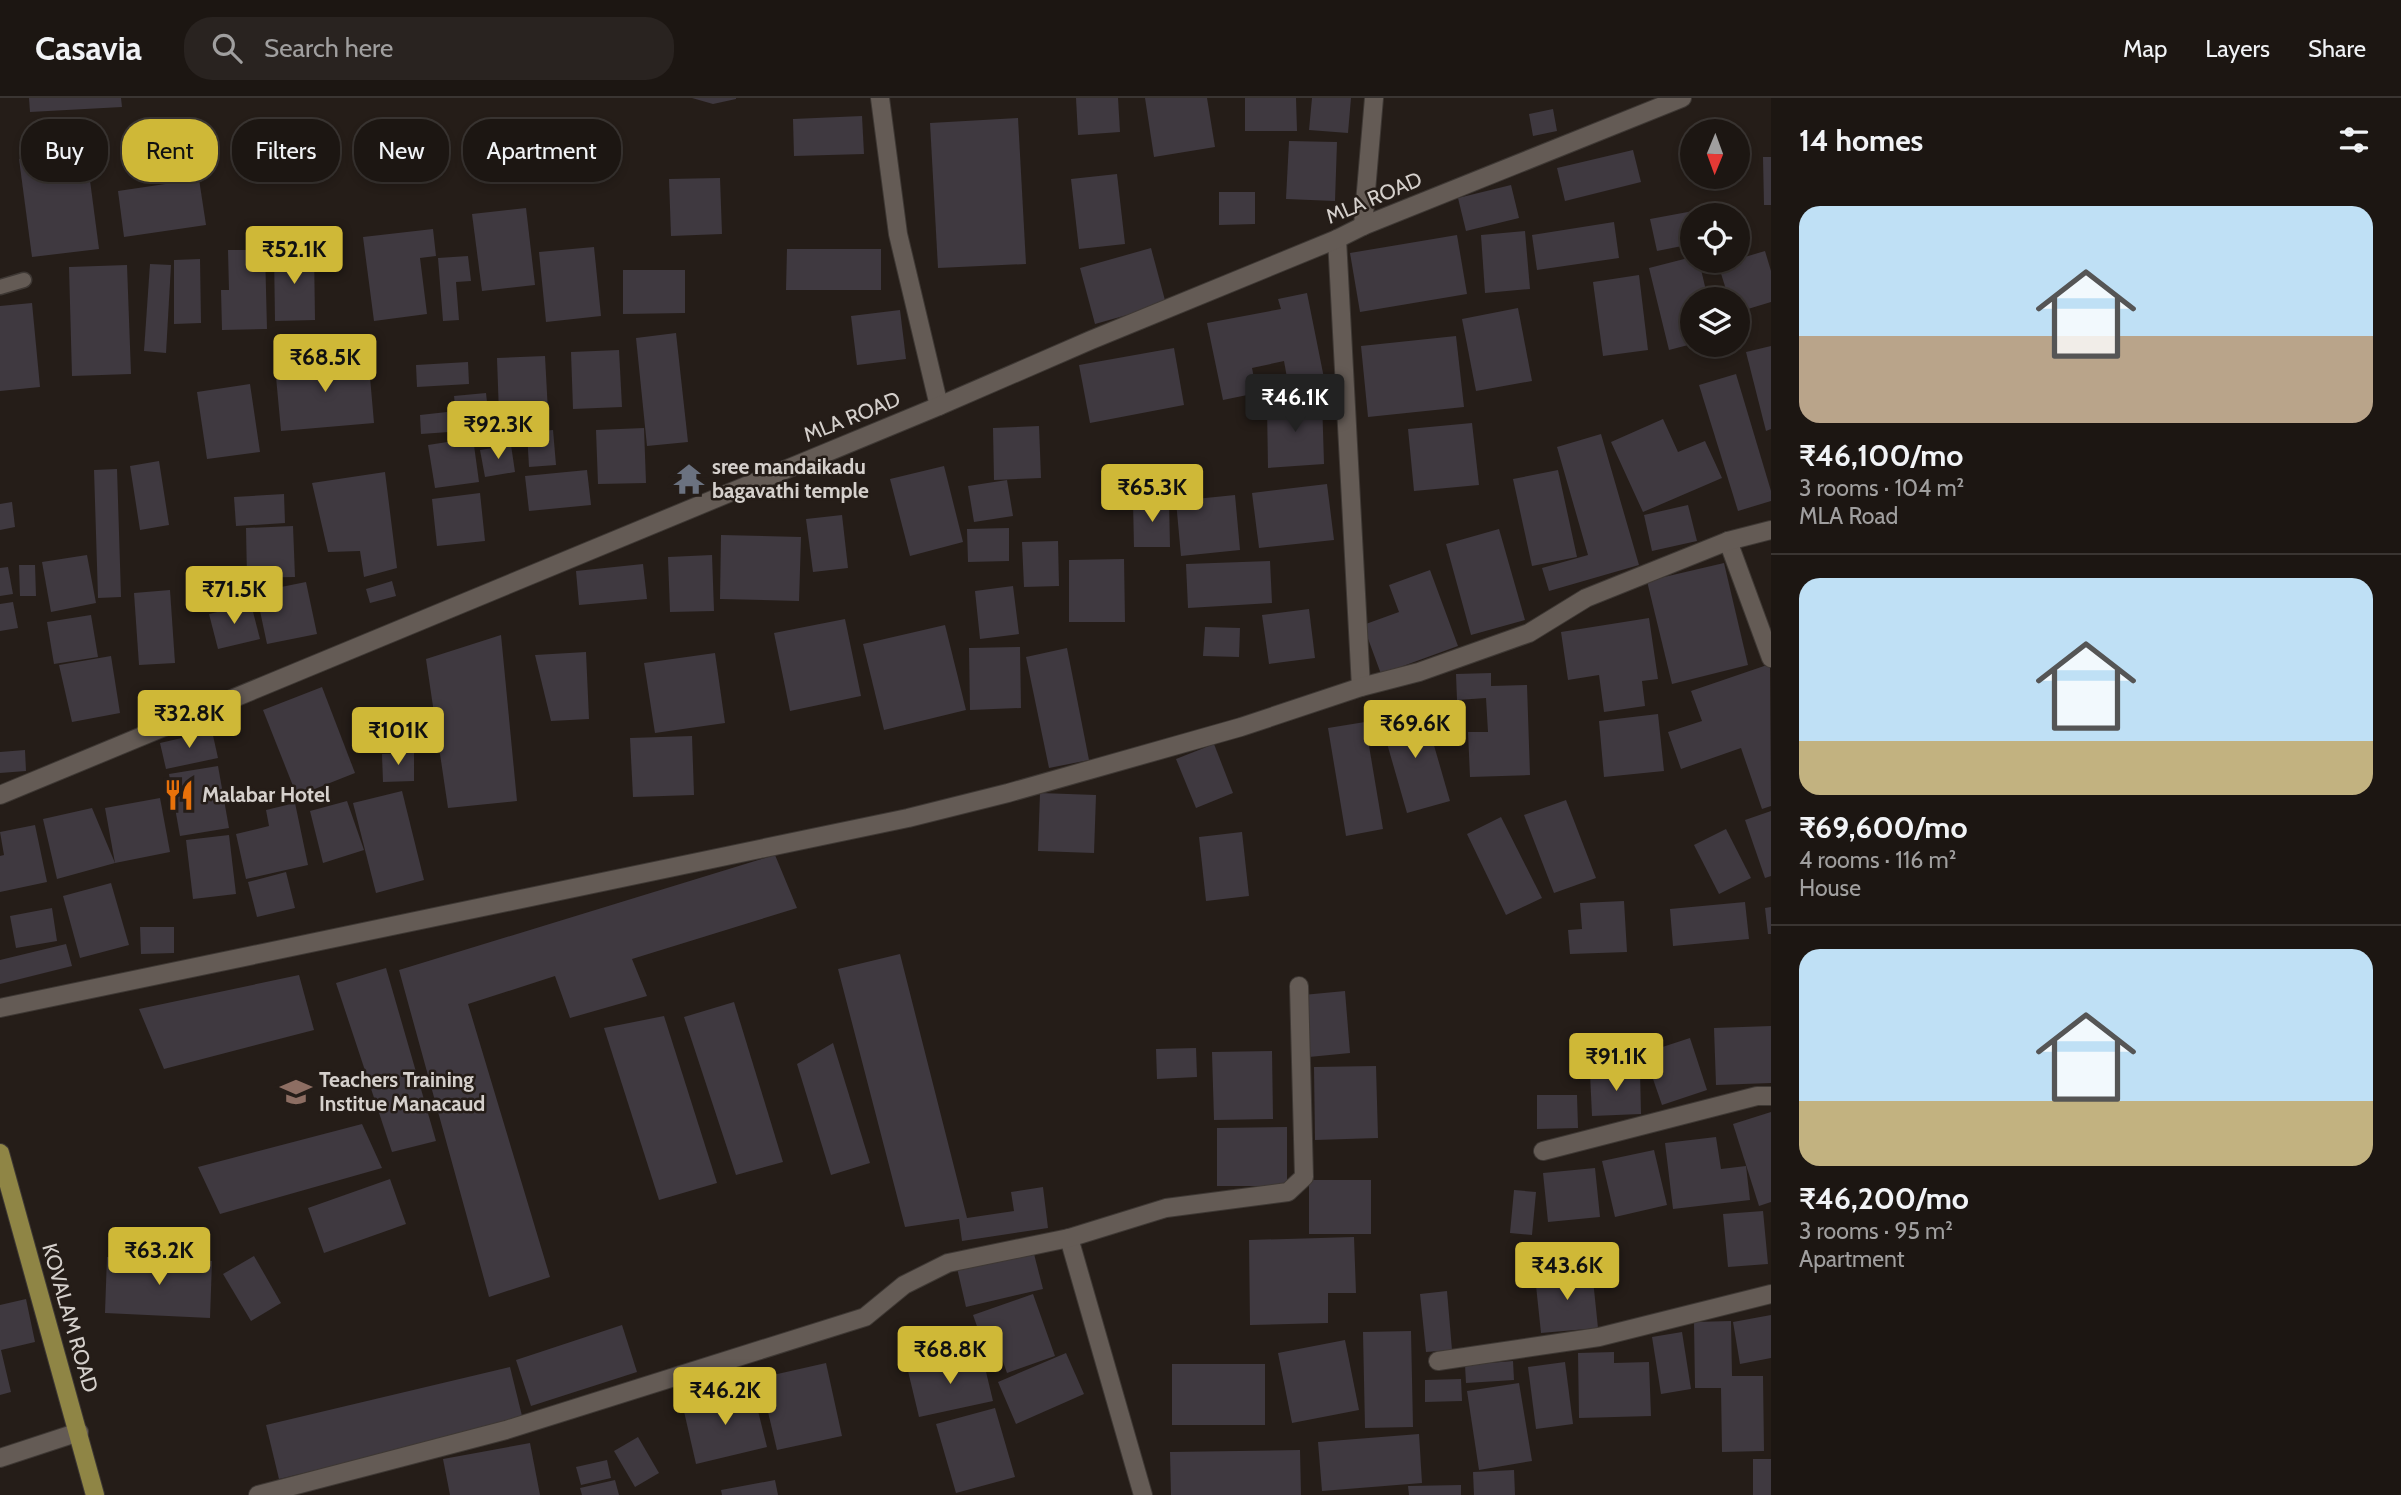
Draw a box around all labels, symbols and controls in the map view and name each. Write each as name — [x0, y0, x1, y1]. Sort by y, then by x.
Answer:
search box — [184, 17, 674, 80]
text: Casavia — [35, 28, 142, 68]
icon: search — [208, 29, 246, 67]
text: Search here — [264, 32, 393, 64]
text: Map — [2123, 34, 2167, 63]
text: Layers — [2205, 34, 2270, 63]
text: Share — [2308, 34, 2366, 63]
chip: Buy — [21, 119, 108, 182]
chip: Rent — [122, 119, 218, 182]
chip: Filters — [232, 119, 340, 182]
chip: New — [354, 119, 449, 182]
chip: Apartment — [463, 119, 621, 182]
north arrow — [1680, 119, 1750, 189]
map controls — [1680, 119, 1750, 357]
icon: filters — [2335, 121, 2373, 159]
text: 14 homes — [1799, 122, 1923, 159]
street label: MLA ROAD — [1322, 166, 1426, 229]
button: locate — [1680, 203, 1750, 273]
pin: ₹52.1K — [237, 226, 351, 286]
text: ₹52.1K — [262, 235, 326, 263]
icon: home — [2023, 251, 2149, 377]
button: layers — [1680, 287, 1750, 357]
pin: ₹68.5K — [268, 334, 382, 394]
text: ₹68.5K — [289, 343, 361, 371]
pin: ₹46.1K — [1238, 374, 1352, 434]
text: ₹46.1K — [1261, 383, 1329, 411]
street label: MLA ROAD — [800, 386, 904, 447]
pin: ₹92.3K — [441, 402, 555, 461]
text: ₹92.3K — [463, 410, 533, 438]
text: ₹46,100/mo — [1799, 437, 1963, 474]
place label: sree mandaikadu bagavathi temple — [712, 454, 869, 503]
temple icon: sree mandaikadu bagavathi temple — [672, 462, 706, 496]
pin: ₹65.3K — [1095, 464, 1209, 524]
text: ₹65.3K — [1117, 473, 1187, 501]
text: 3 rooms · 104 m² — [1799, 474, 1964, 502]
text: MLA Road — [1799, 502, 1898, 530]
pin: ₹71.5K — [177, 566, 291, 626]
text: ₹71.5K — [202, 575, 266, 603]
icon: home — [2023, 623, 2149, 749]
pin: ₹32.8K — [132, 690, 246, 750]
text: ₹32.8K — [154, 699, 224, 727]
pin: ₹69.6K — [1358, 700, 1472, 760]
pin: ₹101K — [349, 708, 447, 767]
text: ₹69.6K — [1380, 709, 1450, 737]
text: ₹101K — [368, 716, 428, 744]
restaurant icon: Malabar Hotel — [162, 778, 196, 812]
place label: Malabar Hotel — [202, 782, 331, 807]
text: ₹69,600/mo — [1799, 809, 1968, 846]
text: 4 rooms · 116 m² — [1799, 846, 1956, 874]
text: House — [1799, 874, 1861, 902]
icon: home — [2023, 994, 2149, 1120]
pin: ₹91.1K — [1559, 1034, 1673, 1093]
text: ₹91.1K — [1585, 1042, 1647, 1070]
place label: Teachers Training Institue Manacaud — [319, 1067, 485, 1116]
school or university icon: Teachers Training Institue Manacaud — [279, 1075, 313, 1109]
text: ₹46,200/mo — [1799, 1180, 1969, 1217]
text: 3 rooms · 95 m² — [1799, 1217, 1953, 1245]
pin: ₹63.2K — [102, 1228, 216, 1287]
text: ₹63.2K — [124, 1236, 194, 1264]
street label: KOVALAM ROAD — [37, 1240, 104, 1395]
pin: ₹43.6K — [1510, 1242, 1624, 1302]
text: Apartment — [1799, 1245, 1904, 1273]
text: ₹43.6K — [1531, 1251, 1603, 1279]
pin: ₹68.8K — [893, 1326, 1007, 1386]
text: ₹68.8K — [914, 1335, 986, 1363]
pin: ₹46.2K — [668, 1368, 782, 1427]
text: ₹46.2K — [689, 1376, 761, 1404]

